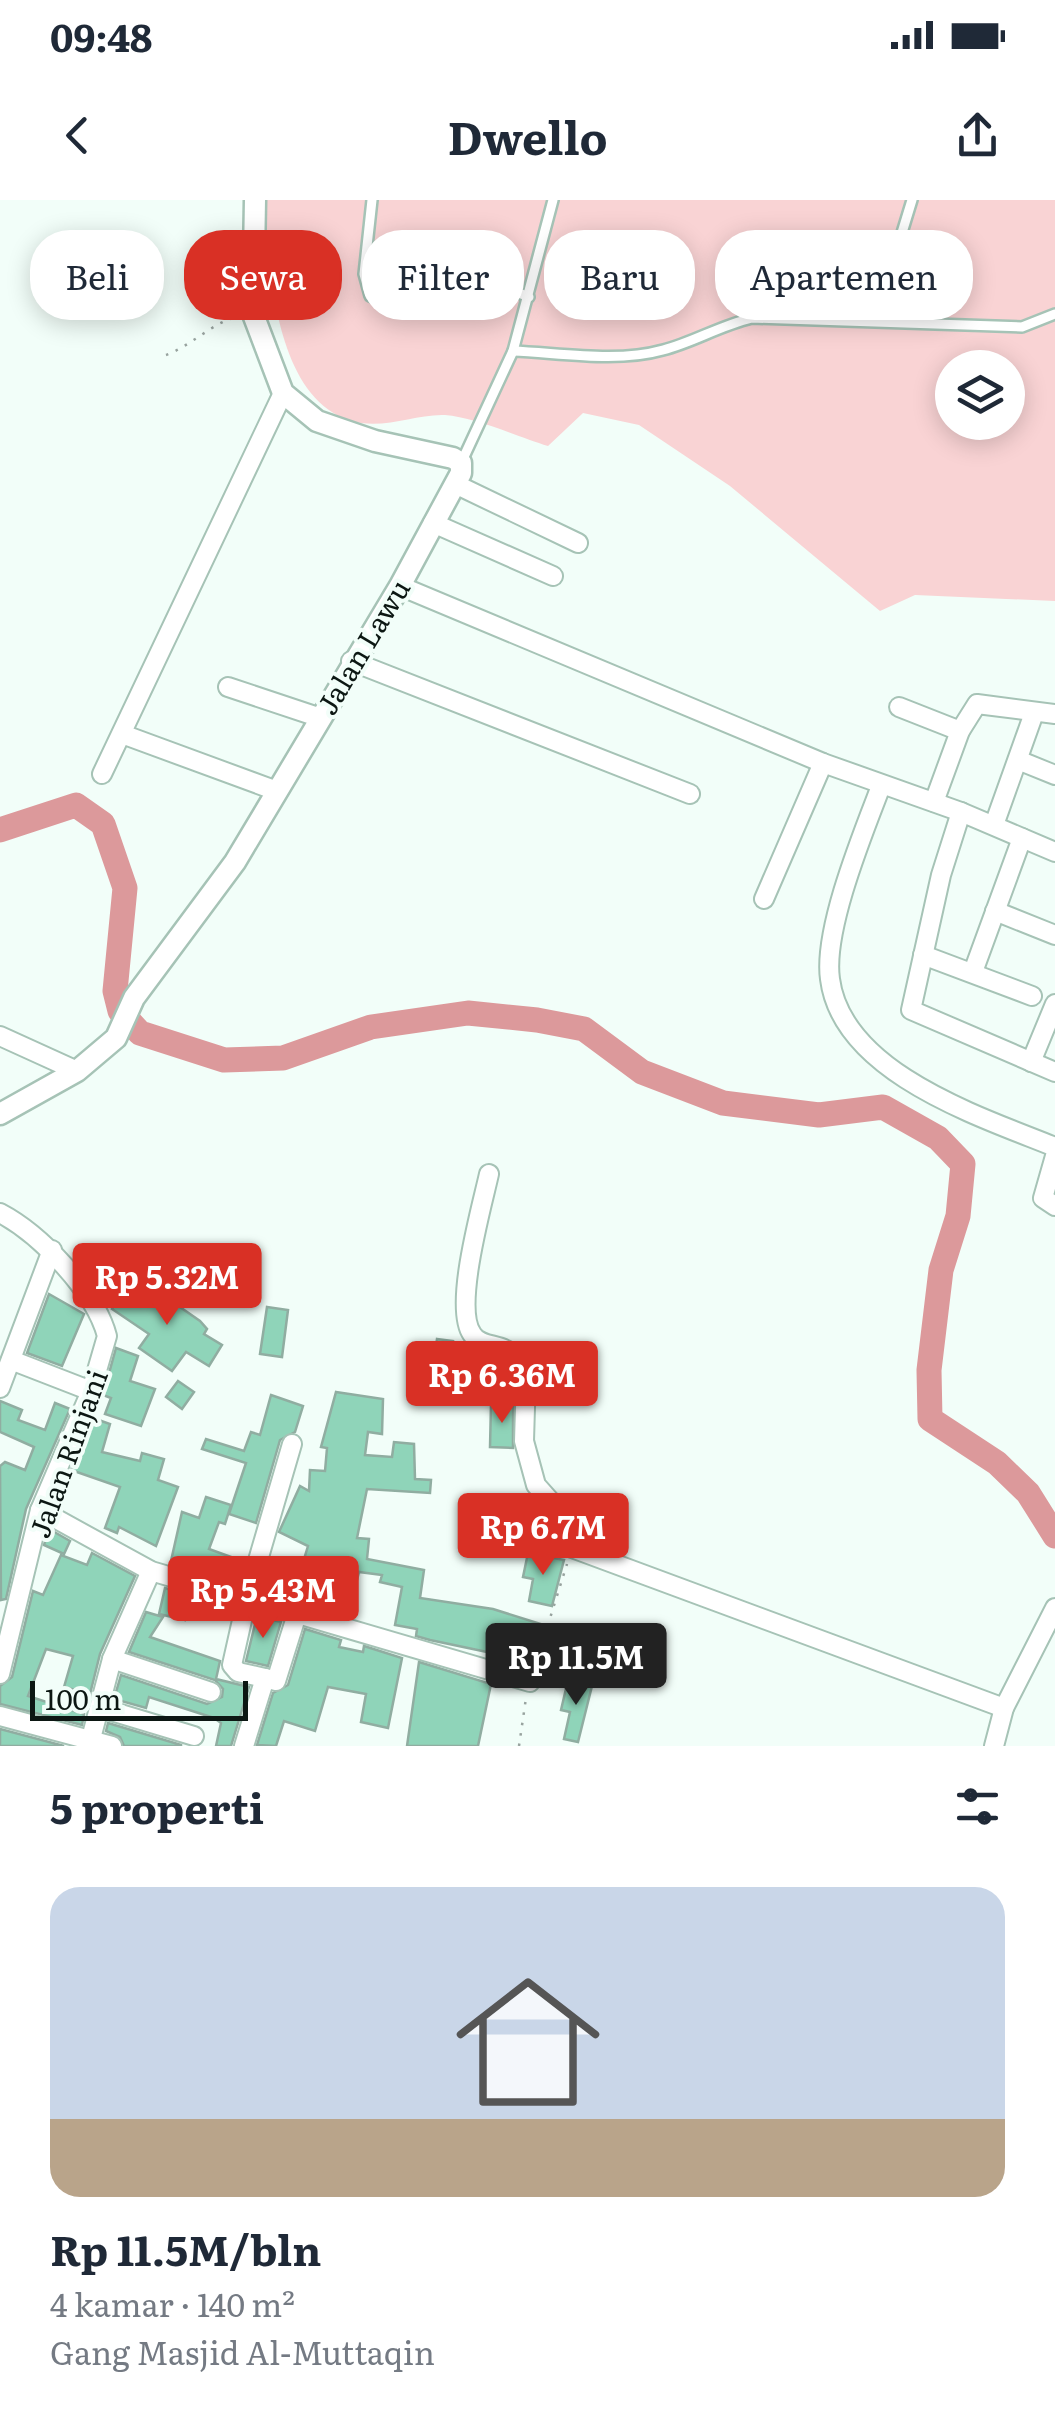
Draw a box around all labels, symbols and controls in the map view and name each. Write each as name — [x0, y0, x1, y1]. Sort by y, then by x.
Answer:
text: 09:48 — [50, 7, 152, 64]
text: Dwello — [447, 102, 608, 169]
icon: back — [50, 108, 105, 163]
icon: share — [950, 108, 1005, 163]
chip: Beli — [30, 230, 164, 320]
chip: Sewa — [184, 230, 342, 320]
chip: Filter — [362, 230, 524, 320]
chip: Baru — [544, 230, 695, 320]
chip: Apartemen — [715, 230, 973, 320]
map controls — [935, 350, 1025, 440]
button: layers — [935, 350, 1025, 440]
street label: Jalan Lawu — [305, 570, 419, 722]
pin: Rp 5.32M — [64, 1243, 270, 1328]
text: Rp 5.32M — [95, 1251, 239, 1299]
pin: Rp 6.36M — [399, 1341, 605, 1426]
text: Rp 6.36M — [428, 1349, 576, 1397]
street label: Jalan Rinjani — [17, 1363, 117, 1543]
pin: Rp 6.7M — [451, 1493, 635, 1578]
text: Rp 6.7M — [480, 1501, 606, 1549]
pin: Rp 5.43M — [160, 1556, 366, 1641]
text: Rp 5.43M — [190, 1564, 336, 1612]
pin: Rp 11.5M — [473, 1623, 679, 1708]
text: Rp 11.5M — [508, 1631, 644, 1679]
scale bar — [30, 1676, 248, 1720]
text: 100 m — [45, 1677, 122, 1719]
text: 5 properti — [50, 1775, 264, 1837]
icon: filters — [950, 1779, 1005, 1834]
icon: home — [438, 1952, 618, 2132]
text: Rp 11.5M/bln — [50, 2217, 321, 2279]
text: 4 kamar · 140 m² — [50, 2279, 295, 2327]
text: Gang Masjid Al-Muttaqin — [50, 2327, 435, 2375]

